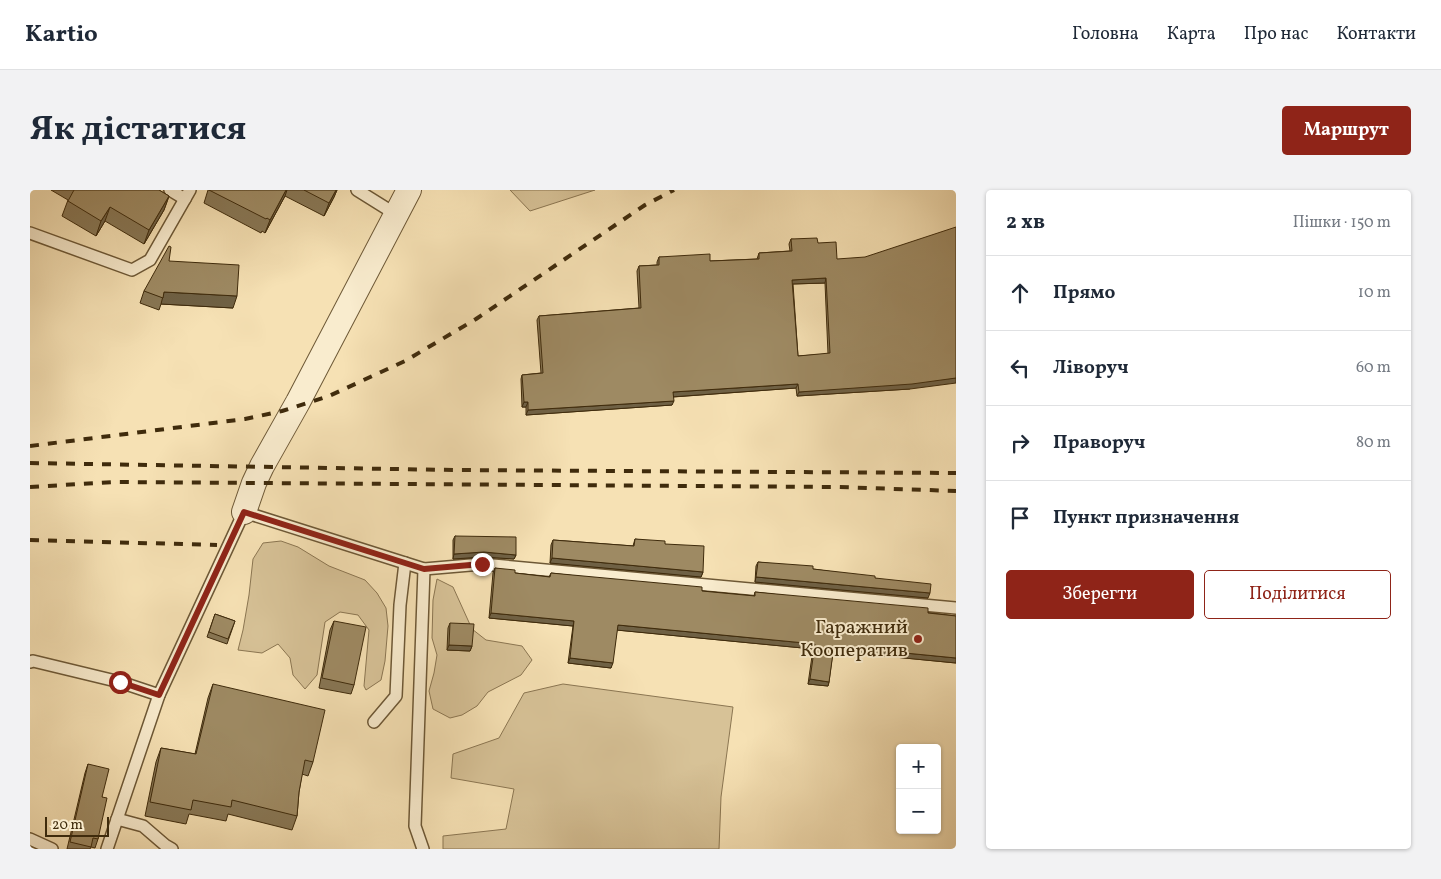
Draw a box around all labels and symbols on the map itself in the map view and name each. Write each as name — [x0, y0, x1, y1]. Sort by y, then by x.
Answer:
route end — [471, 553, 494, 576]
place label: Гаражний Кооператив — [800, 614, 908, 665]
marker: Гаражний Кооператив — [912, 633, 924, 645]
route start — [109, 671, 132, 694]
scale bar — [45, 814, 109, 837]

